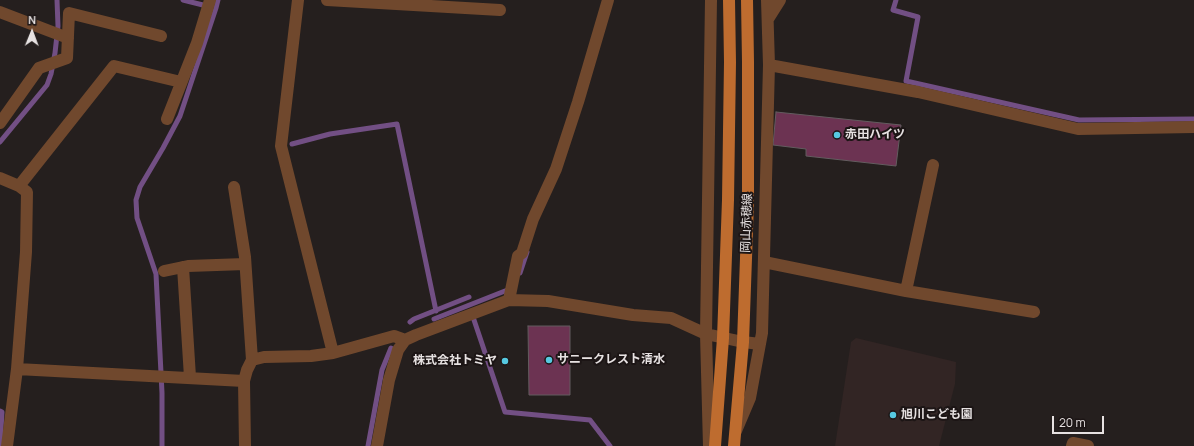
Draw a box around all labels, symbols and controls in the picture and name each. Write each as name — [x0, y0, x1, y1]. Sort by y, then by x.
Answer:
north arrow — [12, 12, 52, 52]
text: N — [28, 12, 36, 27]
place label: 赤田ハイツ — [845, 128, 905, 142]
marker: 赤田ハイツ — [832, 130, 842, 140]
street label: 岡山赤穂線 — [739, 193, 755, 253]
place label: サニークレスト清水 — [557, 353, 665, 367]
place label: 株式会社トミヤ — [413, 354, 497, 368]
marker: サニークレスト清水 — [544, 355, 554, 365]
marker: 株式会社トミヤ — [500, 356, 510, 366]
place label: 旭川こども園 — [901, 408, 973, 422]
scale bar — [1054, 408, 1106, 434]
marker: 旭川こども園 — [888, 410, 898, 420]
text: 20 m — [1059, 414, 1086, 431]

